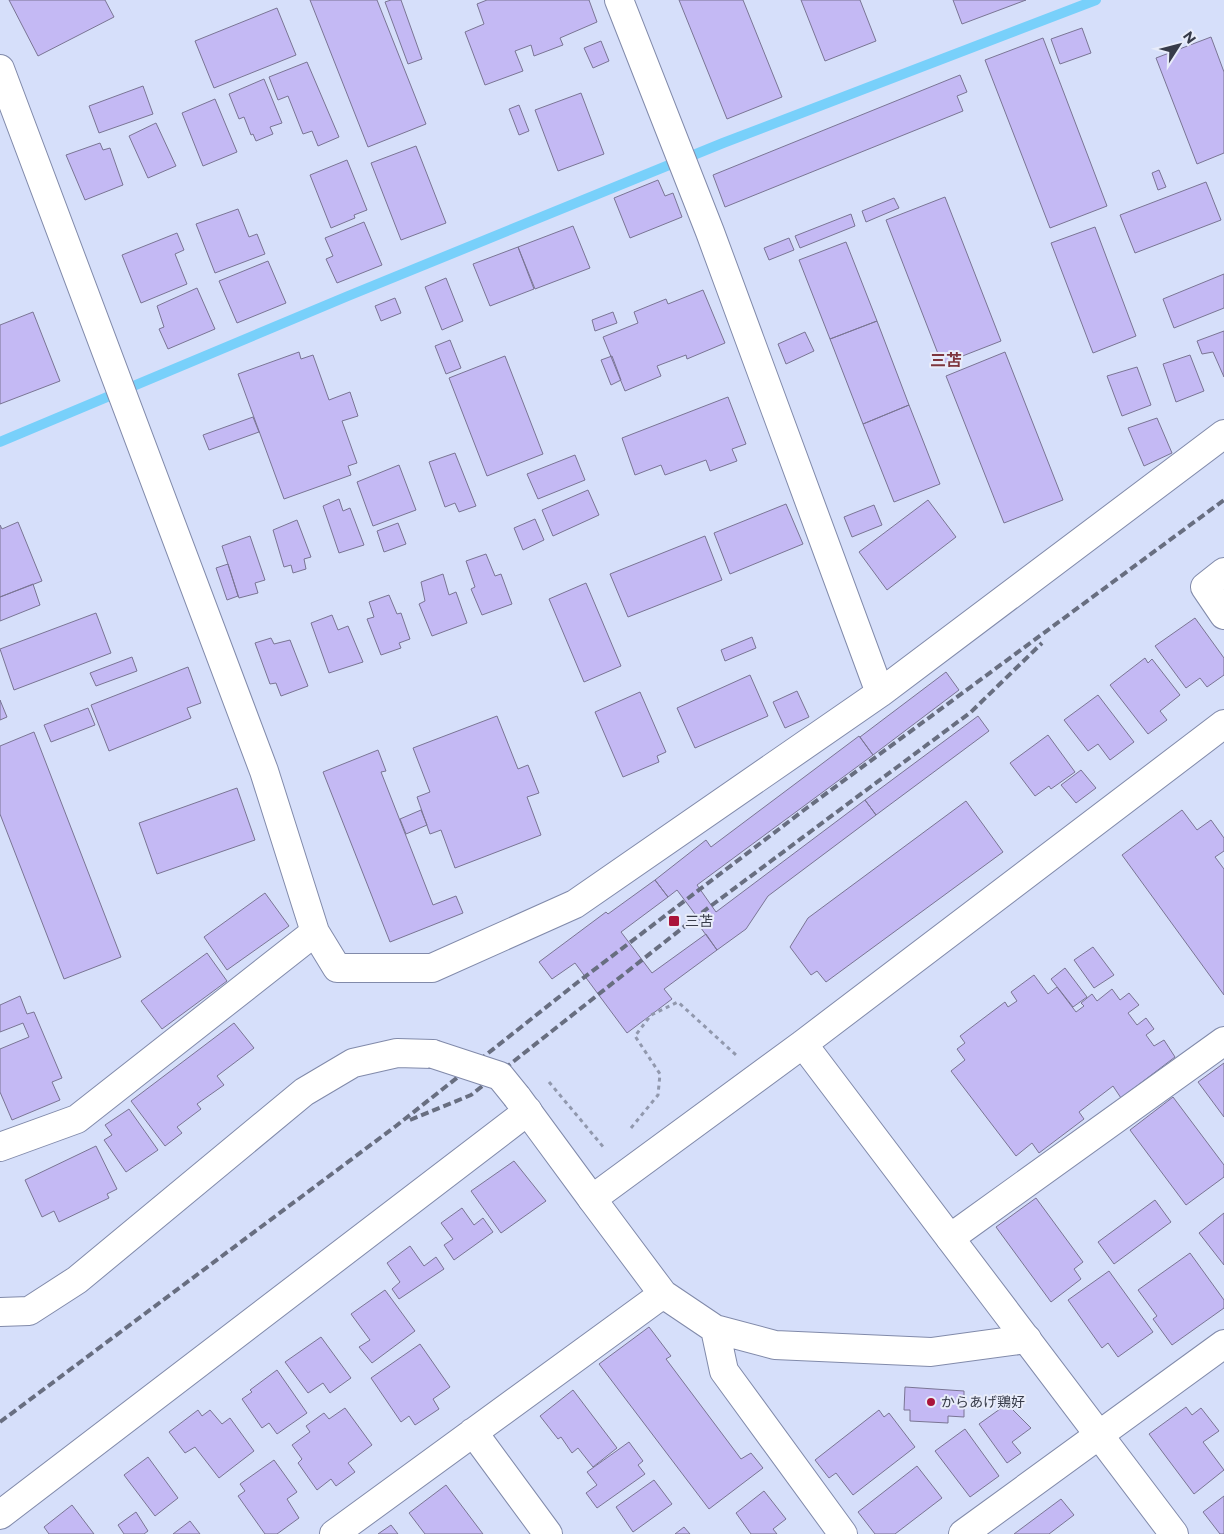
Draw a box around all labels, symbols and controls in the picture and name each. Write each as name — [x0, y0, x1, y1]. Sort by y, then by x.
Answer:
north arrow — [1154, 20, 1204, 70]
text: N — [1179, 27, 1200, 47]
district label: 三苫 — [930, 351, 962, 370]
place label: 三苫 — [685, 912, 713, 930]
marker: 三苫 — [667, 914, 681, 928]
place label: からあげ鶏好 — [941, 1393, 1025, 1411]
marker: からあげ鶏好 — [925, 1396, 937, 1408]

